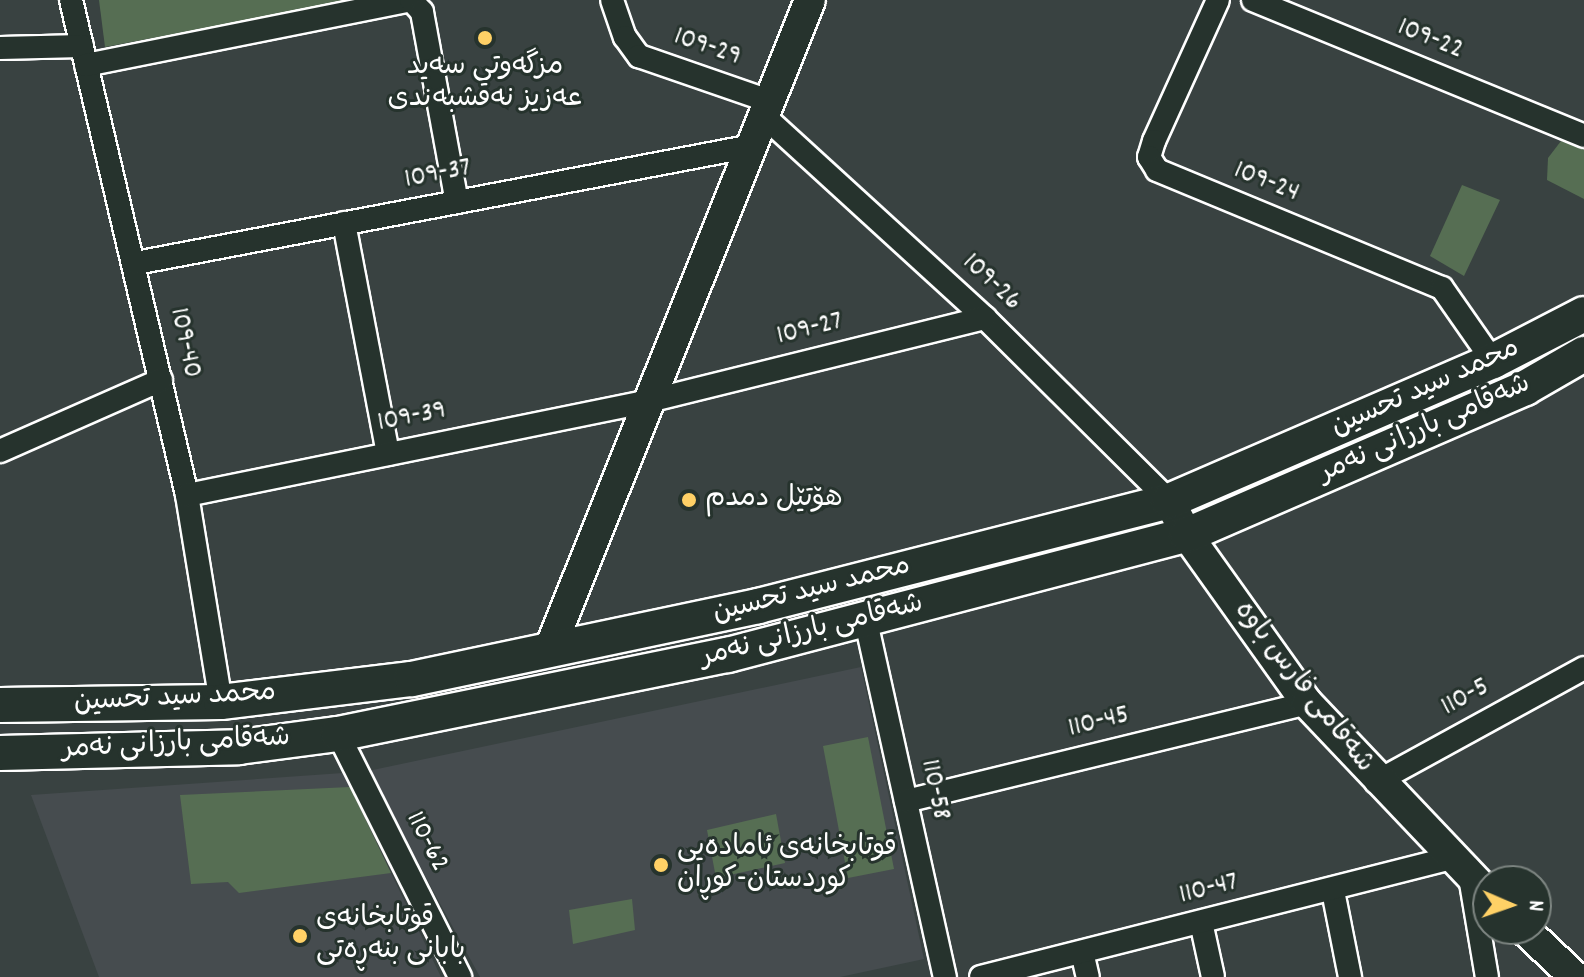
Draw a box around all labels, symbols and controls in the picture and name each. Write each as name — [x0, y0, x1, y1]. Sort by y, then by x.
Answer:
street label: 109-22 — [1392, 12, 1468, 68]
street label: 109-29 — [669, 21, 745, 75]
marker: مزگەوتی سەید عەزیز نەقشبەندی — [476, 29, 494, 47]
place label: مزگەوتی سەید عەزیز نەقشبەندی — [388, 51, 582, 117]
street label: 109-37 — [402, 152, 474, 198]
street label: 109-24 — [1228, 155, 1304, 211]
street label: 109-26 — [954, 247, 1028, 319]
street label: 109-40 — [160, 305, 208, 381]
street label: 109-27 — [774, 306, 846, 354]
street label: محمد سید تحسین — [1327, 333, 1525, 445]
street label: شەقامی بارزانی نەمر — [1314, 368, 1536, 492]
street label: 109-39 — [375, 395, 449, 441]
place label: هۆتێل دمدم — [705, 483, 843, 517]
marker: هۆتێل دمدم — [680, 491, 698, 509]
street label: محمد سید تحسین — [710, 550, 914, 632]
street label: شەقامی بارزانی نەمر — [697, 588, 927, 676]
street label: شەقامی فارس باوە — [1226, 595, 1380, 781]
street label: 110-5 — [1436, 671, 1496, 725]
street label: محمد سید تحسین — [73, 677, 277, 721]
street label: 110-45 — [1065, 699, 1133, 747]
street label: شەقامی بارزانی نەمر — [61, 722, 291, 768]
street label: 110-58 — [911, 757, 957, 823]
street label: 110-62 — [397, 806, 455, 878]
place label: قوتابخانەی ئامادەیی کوردستان-کوڕان — [677, 832, 897, 898]
marker: قوتابخانەی ئامادەیی کوردستان-کوڕان — [652, 856, 670, 874]
north arrow — [1472, 865, 1552, 945]
street label: 110-47 — [1176, 867, 1242, 913]
text: N — [1519, 900, 1550, 912]
place label: قوتابخانەی بابانی بنەڕەتی — [316, 903, 465, 969]
marker: قوتابخانەی بابانی بنەڕەتی — [291, 927, 309, 945]

